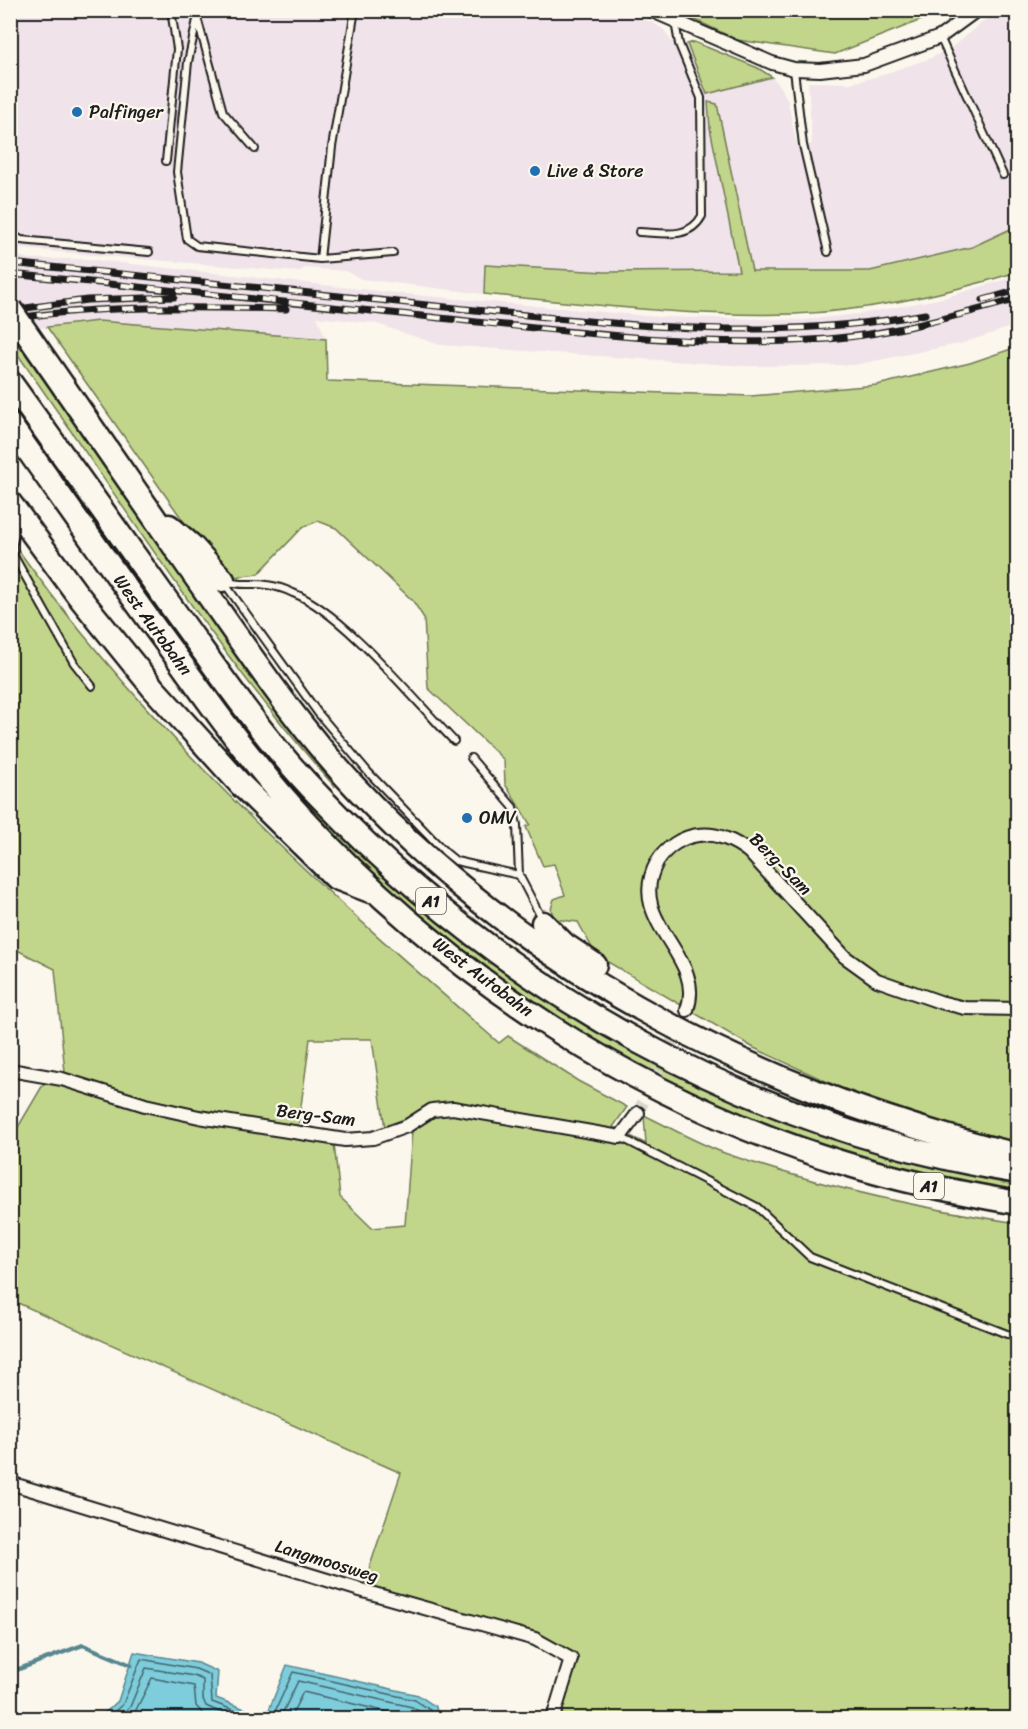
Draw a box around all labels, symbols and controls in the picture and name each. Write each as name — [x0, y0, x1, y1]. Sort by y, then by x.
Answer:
place label: Palfinger — [89, 96, 164, 128]
marker: Palfinger — [70, 105, 84, 119]
place label: Live & Store — [547, 155, 643, 187]
marker: Live & Store — [528, 164, 542, 178]
street label: West Autobahn — [105, 567, 201, 683]
place label: OMV — [479, 802, 517, 834]
marker: OMV — [460, 811, 474, 825]
street label: Berg-Sam — [742, 825, 821, 904]
road number: A1 — [416, 888, 446, 914]
street label: West Autobahn — [426, 928, 541, 1026]
street label: Berg-Sam — [275, 1094, 358, 1136]
road number: A1 — [914, 1173, 944, 1199]
street label: Langmoosweg — [271, 1530, 383, 1592]

